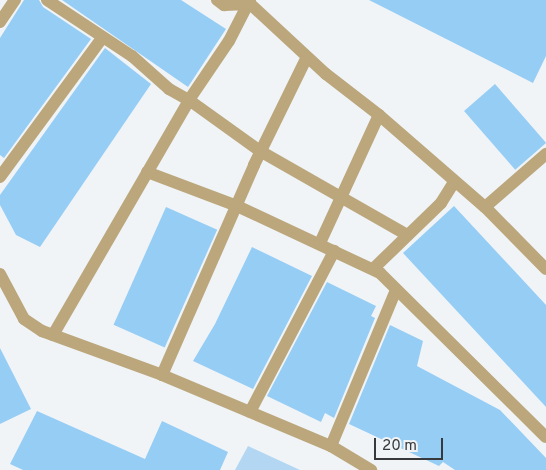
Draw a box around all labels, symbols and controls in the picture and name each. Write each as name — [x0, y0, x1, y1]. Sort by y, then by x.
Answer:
scale bar — [376, 428, 445, 460]
text: 20 m — [382, 437, 417, 456]

